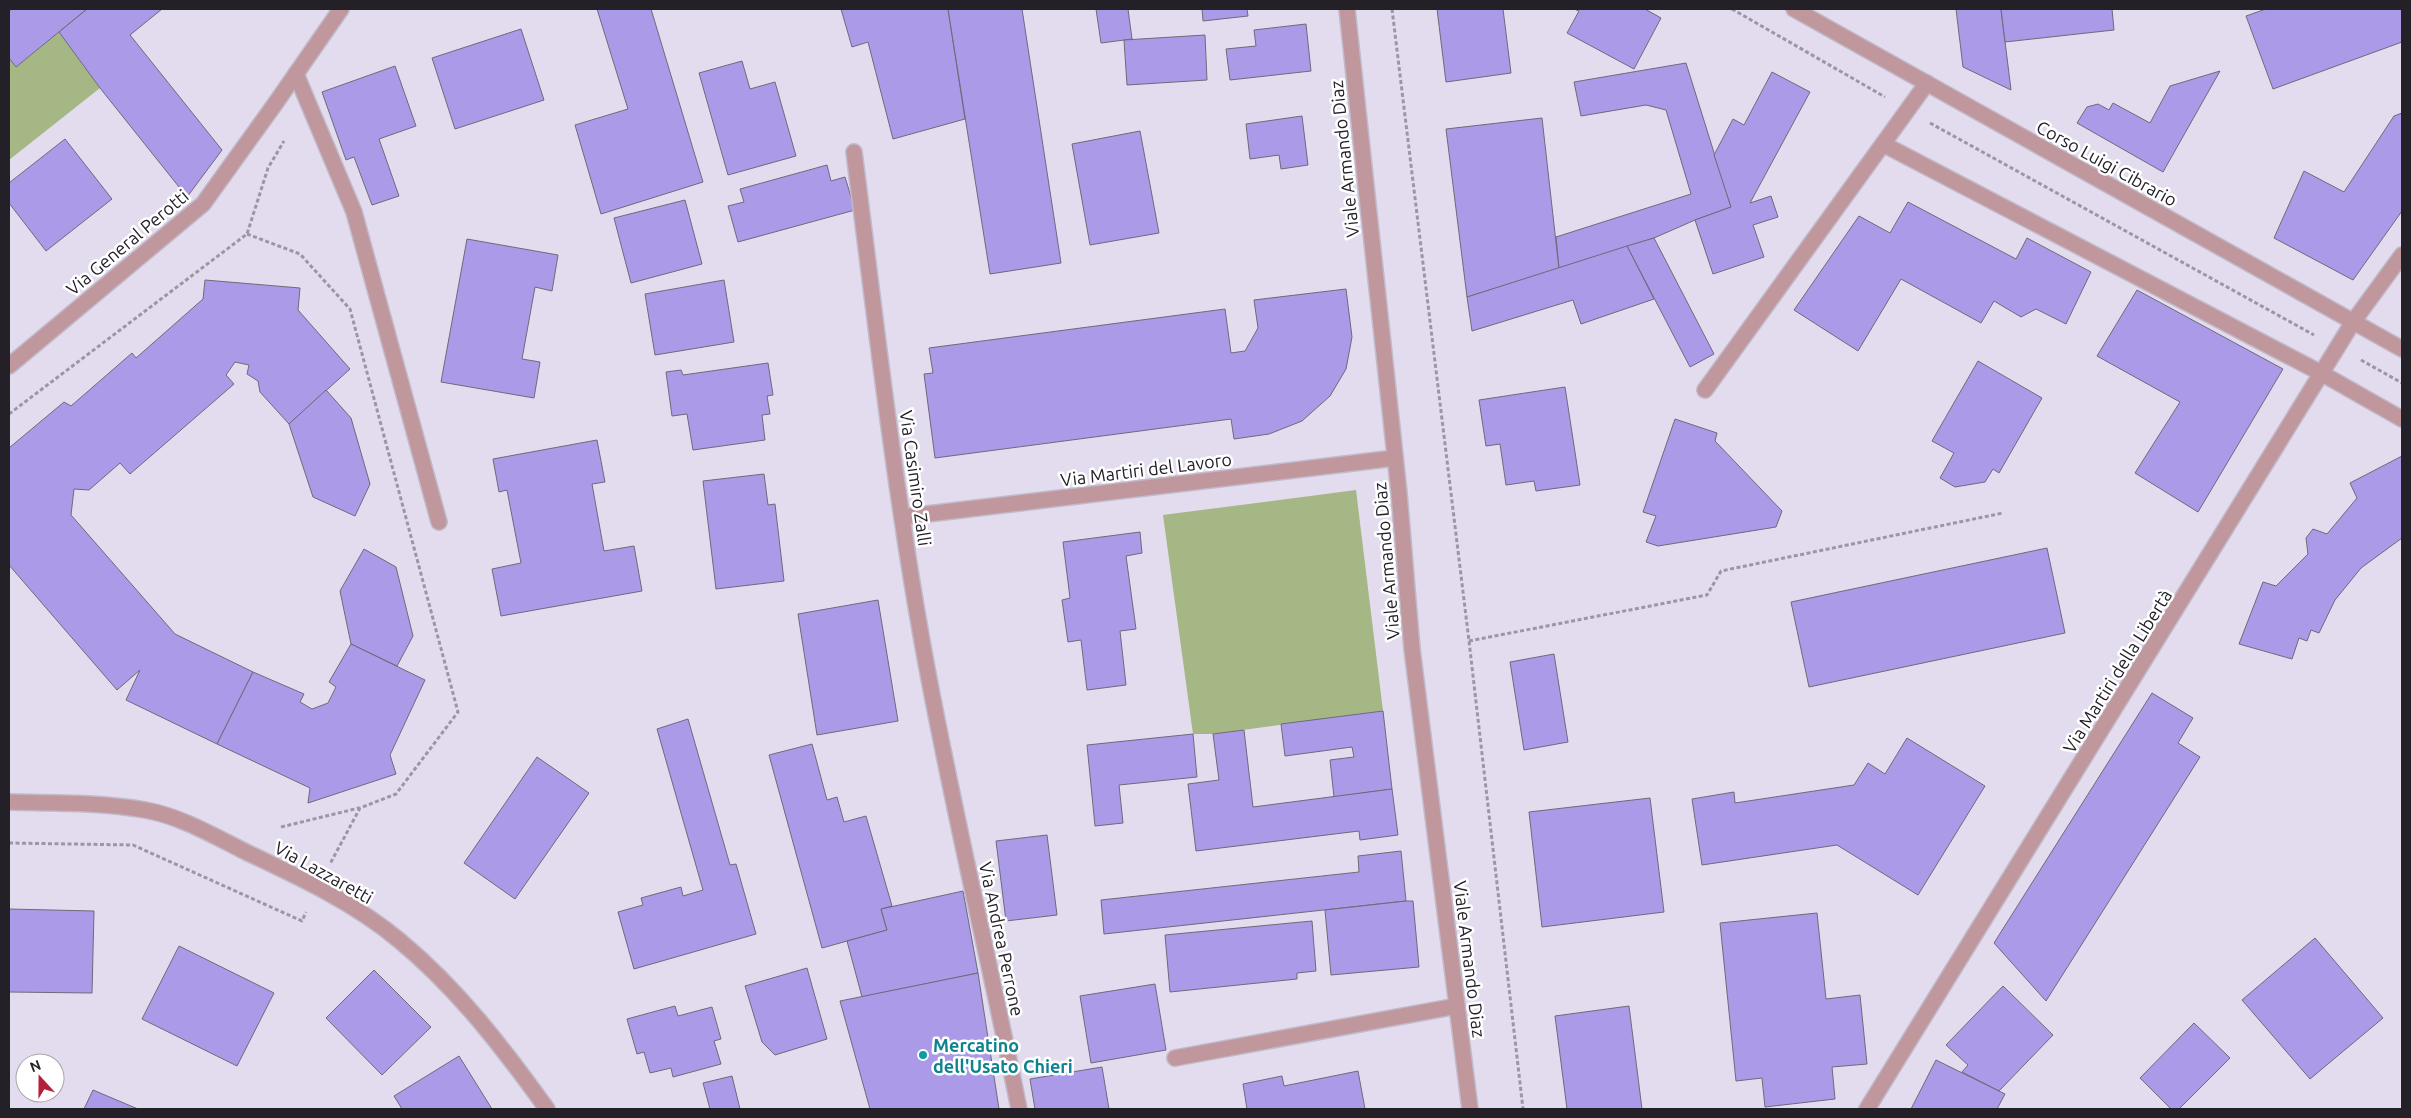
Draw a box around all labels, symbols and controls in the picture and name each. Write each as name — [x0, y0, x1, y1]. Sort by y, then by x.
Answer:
street label: Viale Armando Diaz — [1326, 79, 1362, 239]
street label: Corso Luigi Cibrario — [2033, 116, 2181, 210]
street label: Via General Perotti — [62, 185, 192, 299]
street label: Via Casimiro Zalli — [897, 409, 935, 547]
street label: Via Martiri del Lavoro — [1059, 449, 1233, 489]
street label: Viale Armando Diaz — [1369, 482, 1403, 640]
street label: Via Martiri della Libertà — [2059, 586, 2175, 756]
street label: Via Lazzaretti — [271, 837, 377, 907]
street label: Via Andrea Perrone — [976, 860, 1028, 1018]
street label: Viale Armando Diaz — [1450, 879, 1490, 1039]
place label: Mercatino dell'Usato Chieri — [933, 1035, 1073, 1076]
marker: Mercatino dell'Usato Chieri — [917, 1049, 929, 1061]
north arrow — [15, 1053, 65, 1103]
text: N — [28, 1057, 43, 1075]

